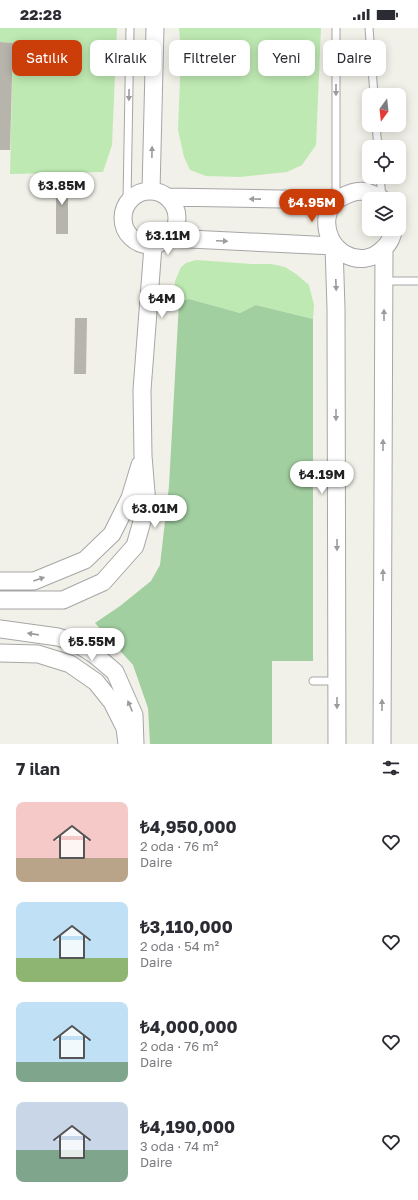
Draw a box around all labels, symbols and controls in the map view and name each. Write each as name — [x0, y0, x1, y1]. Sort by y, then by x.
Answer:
text: 22:28 — [20, 5, 62, 23]
chip: Satılık — [12, 40, 82, 76]
chip: Kiralık — [90, 40, 161, 76]
chip: Filtreler — [169, 40, 250, 76]
chip: Yeni — [258, 40, 315, 76]
chip: Daire — [323, 40, 386, 76]
one-way arrow — [333, 84, 339, 97]
north arrow — [362, 88, 406, 132]
map controls — [362, 88, 406, 236]
one-way arrow — [126, 89, 132, 102]
button: locate — [362, 140, 406, 184]
one-way arrow — [149, 145, 155, 158]
pin: ₺3.85M — [29, 172, 95, 206]
text: ₺3.85M — [38, 177, 86, 193]
pin: ₺4.95M — [279, 189, 345, 223]
button: layers — [362, 192, 406, 236]
text: ₺4.95M — [288, 194, 336, 210]
one-way arrow — [248, 196, 261, 202]
pin: ₺3.11M — [135, 222, 201, 256]
text: ₺3.11M — [146, 227, 190, 243]
one-way arrow — [216, 237, 228, 244]
one-way arrow — [332, 279, 339, 291]
pin: ₺4M — [143, 285, 181, 319]
text: ₺4M — [148, 290, 176, 306]
one-way arrow — [381, 308, 387, 321]
one-way arrow — [333, 409, 339, 422]
one-way arrow — [380, 438, 386, 451]
pin: ₺4.19M — [289, 461, 355, 495]
text: ₺4.19M — [299, 466, 345, 482]
pin: ₺3.01M — [122, 495, 188, 529]
text: ₺3.01M — [132, 500, 178, 516]
one-way arrow — [334, 539, 340, 552]
one-way arrow — [380, 568, 386, 581]
one-way arrow — [33, 575, 45, 581]
pin: ₺5.55M — [59, 628, 125, 662]
one-way arrow — [27, 631, 39, 637]
text: ₺5.55M — [69, 633, 115, 649]
one-way arrow — [334, 697, 340, 710]
one-way arrow — [379, 698, 385, 711]
one-way arrow — [127, 700, 133, 711]
icon: filters — [380, 757, 402, 779]
text: 7 ilan — [16, 758, 60, 779]
text: ₺4,950,000 — [140, 816, 237, 837]
icon: home — [48, 818, 96, 866]
icon: heart — [380, 831, 402, 853]
text: 2 oda · 76 m² — [140, 838, 219, 854]
text: Daire — [140, 854, 172, 870]
text: ₺3,110,000 — [140, 916, 233, 937]
icon: home — [48, 918, 96, 966]
icon: heart — [380, 931, 402, 953]
text: 2 oda · 54 m² — [140, 938, 219, 954]
text: Daire — [140, 954, 172, 970]
text: ₺4,000,000 — [140, 1016, 238, 1037]
icon: home — [48, 1018, 96, 1066]
icon: heart — [380, 1031, 402, 1053]
text: 2 oda · 76 m² — [140, 1038, 219, 1054]
text: Daire — [140, 1054, 172, 1070]
text: ₺4,190,000 — [140, 1116, 235, 1137]
icon: home — [48, 1118, 96, 1166]
icon: heart — [380, 1131, 402, 1153]
text: 3 oda · 74 m² — [140, 1138, 219, 1154]
text: Daire — [140, 1154, 172, 1170]

